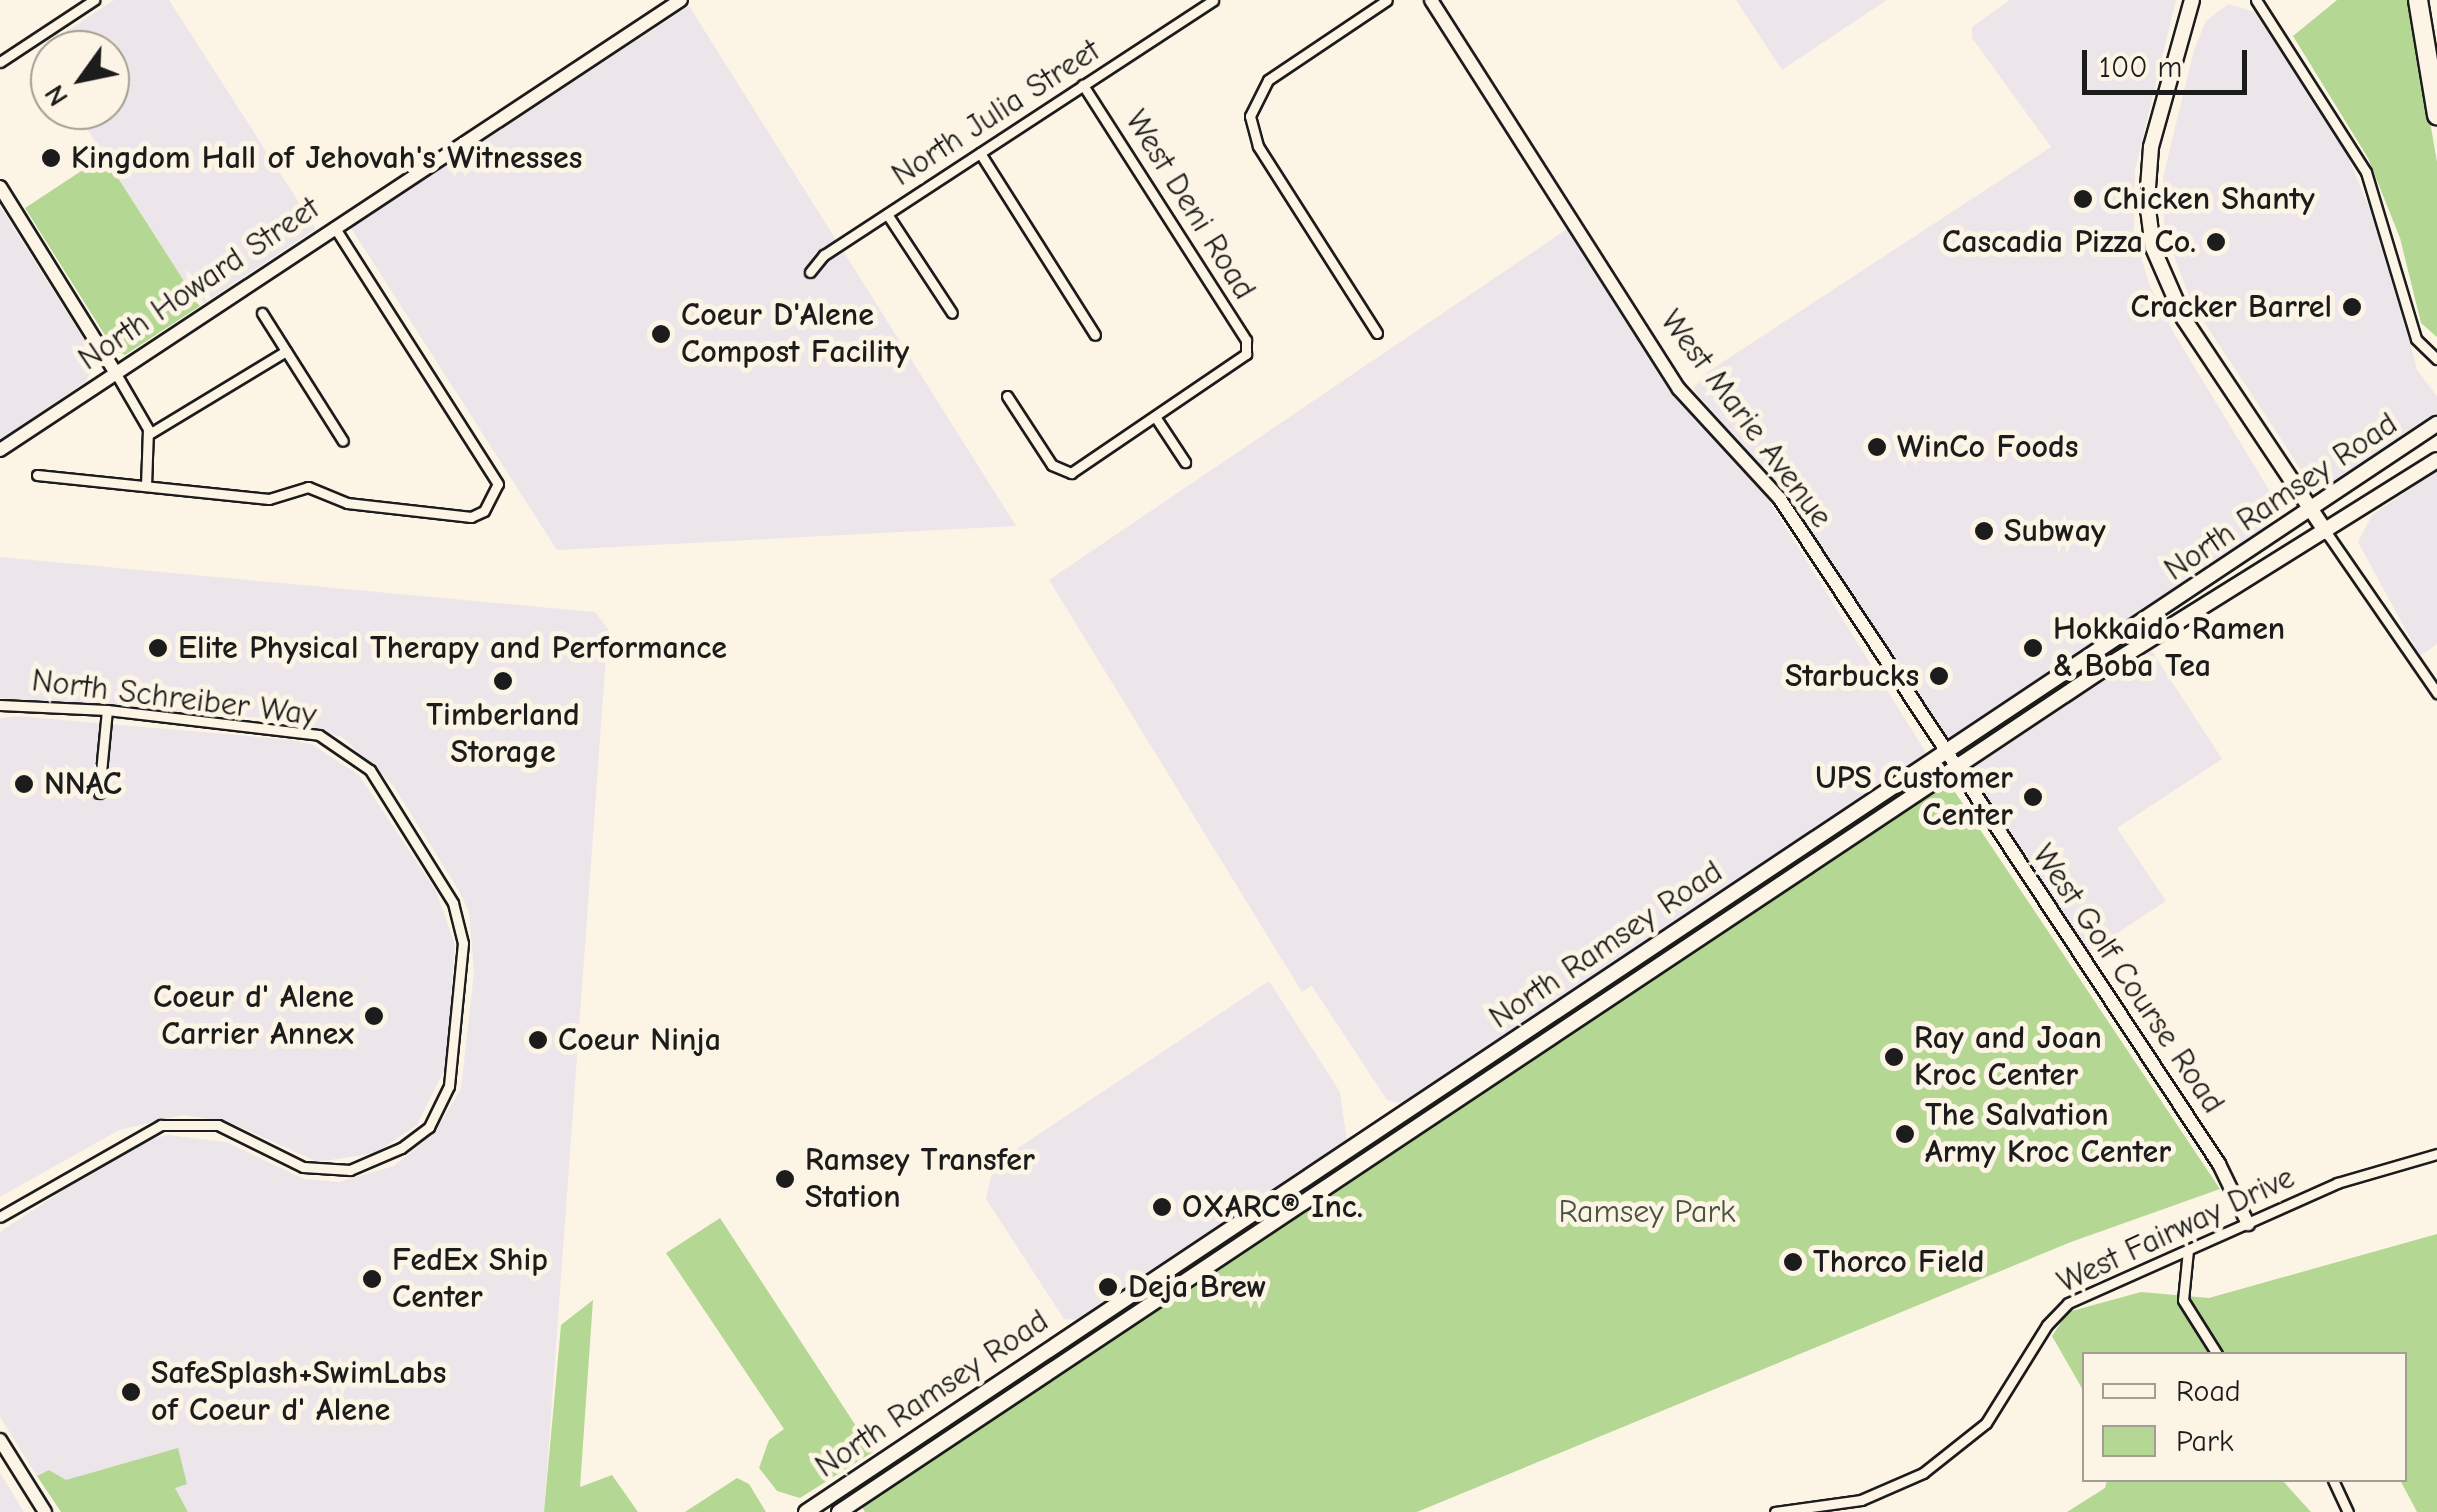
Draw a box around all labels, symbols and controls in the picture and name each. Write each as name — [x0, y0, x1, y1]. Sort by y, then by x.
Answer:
north arrow — [30, 30, 130, 130]
scale bar — [2087, 30, 2252, 92]
street label: North Julia Street — [885, 31, 1107, 195]
text: 100 m — [2099, 50, 2182, 85]
text: N — [38, 79, 75, 112]
street label: West Deni Road — [1117, 103, 1263, 307]
place label: Kingdom Hall of Jehovah's Witnesses — [71, 139, 582, 177]
marker: Kingdom Hall of Jehovah's Witnesses — [40, 147, 62, 169]
place label: Chicken Shanty — [2103, 180, 2315, 218]
marker: Chicken Shanty — [2072, 188, 2094, 210]
street label: North Howard Street — [71, 189, 327, 379]
place label: Cascadia Pizza Co. — [1942, 223, 2196, 261]
marker: Cascadia Pizza Co. — [2205, 231, 2227, 253]
place label: Cracker Barrel — [2131, 288, 2332, 326]
marker: Cracker Barrel — [2341, 296, 2363, 318]
place label: Coeur D'Alene Compost Facility — [681, 297, 909, 372]
street label: West Marie Avenue — [1652, 303, 1840, 535]
marker: Coeur D'Alene Compost Facility — [650, 323, 672, 345]
street label: North Ramsey Road — [2157, 405, 2405, 589]
place label: WinCo Foods — [1897, 428, 2078, 466]
marker: WinCo Foods — [1866, 436, 1888, 458]
place label: Subway — [2004, 512, 2106, 550]
marker: Subway — [1973, 520, 1995, 542]
place label: Hokkaido Ramen & Boba Tea — [2053, 611, 2285, 686]
place label: Elite Physical Therapy and Performance — [178, 629, 727, 667]
marker: Elite Physical Therapy and Performance — [147, 637, 169, 659]
marker: Hokkaido Ramen & Boba Tea — [2022, 637, 2044, 659]
place label: Starbucks — [1785, 657, 1919, 695]
street label: North Schreiber Way — [30, 662, 318, 734]
marker: Starbucks — [1928, 665, 1950, 687]
marker: Timberland Storage — [492, 670, 514, 692]
place label: Timberland Storage — [426, 697, 580, 772]
place label: UPS Customer Center — [1815, 760, 2013, 835]
place label: NNAC — [44, 765, 122, 803]
marker: NNAC — [13, 773, 35, 795]
marker: UPS Customer Center — [2022, 786, 2044, 808]
street label: West Golf Course Road — [2024, 837, 2232, 1121]
street label: North Ramsey Road — [1482, 853, 1730, 1037]
place label: Coeur d' Alene Carrier Annex — [153, 979, 354, 1054]
marker: Coeur d' Alene Carrier Annex — [363, 1005, 385, 1027]
place label: Ray and Joan Kroc Center — [1914, 1020, 2102, 1095]
place label: Coeur Ninja — [558, 1021, 721, 1059]
marker: Coeur Ninja — [527, 1029, 549, 1051]
marker: Ray and Joan Kroc Center — [1883, 1046, 1905, 1068]
place label: The Salvation Army Kroc Center — [1925, 1097, 2171, 1172]
marker: The Salvation Army Kroc Center — [1894, 1123, 1916, 1145]
place label: Ramsey Transfer Station — [805, 1142, 1035, 1217]
street label: West Fairway Drive — [2052, 1158, 2300, 1302]
marker: Ramsey Transfer Station — [774, 1168, 796, 1190]
place label: OXARC® Inc. — [1182, 1188, 1363, 1226]
park label: Ramsey Park — [1558, 1193, 1736, 1231]
marker: OXARC® Inc. — [1151, 1196, 1173, 1218]
place label: FedEx Ship Center — [392, 1242, 548, 1317]
place label: Thorco Field — [1813, 1243, 1984, 1281]
marker: Thorco Field — [1782, 1251, 1804, 1273]
marker: FedEx Ship Center — [361, 1268, 383, 1290]
place label: Deja Brew — [1128, 1268, 1267, 1306]
marker: Deja Brew — [1097, 1276, 1119, 1298]
street label: North Ramsey Road — [808, 1302, 1056, 1486]
legend — [2082, 1352, 2407, 1482]
place label: SafeSplash+SwimLabs of Coeur d' Alene — [151, 1355, 446, 1430]
text: Road — [2176, 1374, 2241, 1409]
marker: SafeSplash+SwimLabs of Coeur d' Alene — [120, 1381, 142, 1403]
text: Park — [2176, 1424, 2233, 1459]

